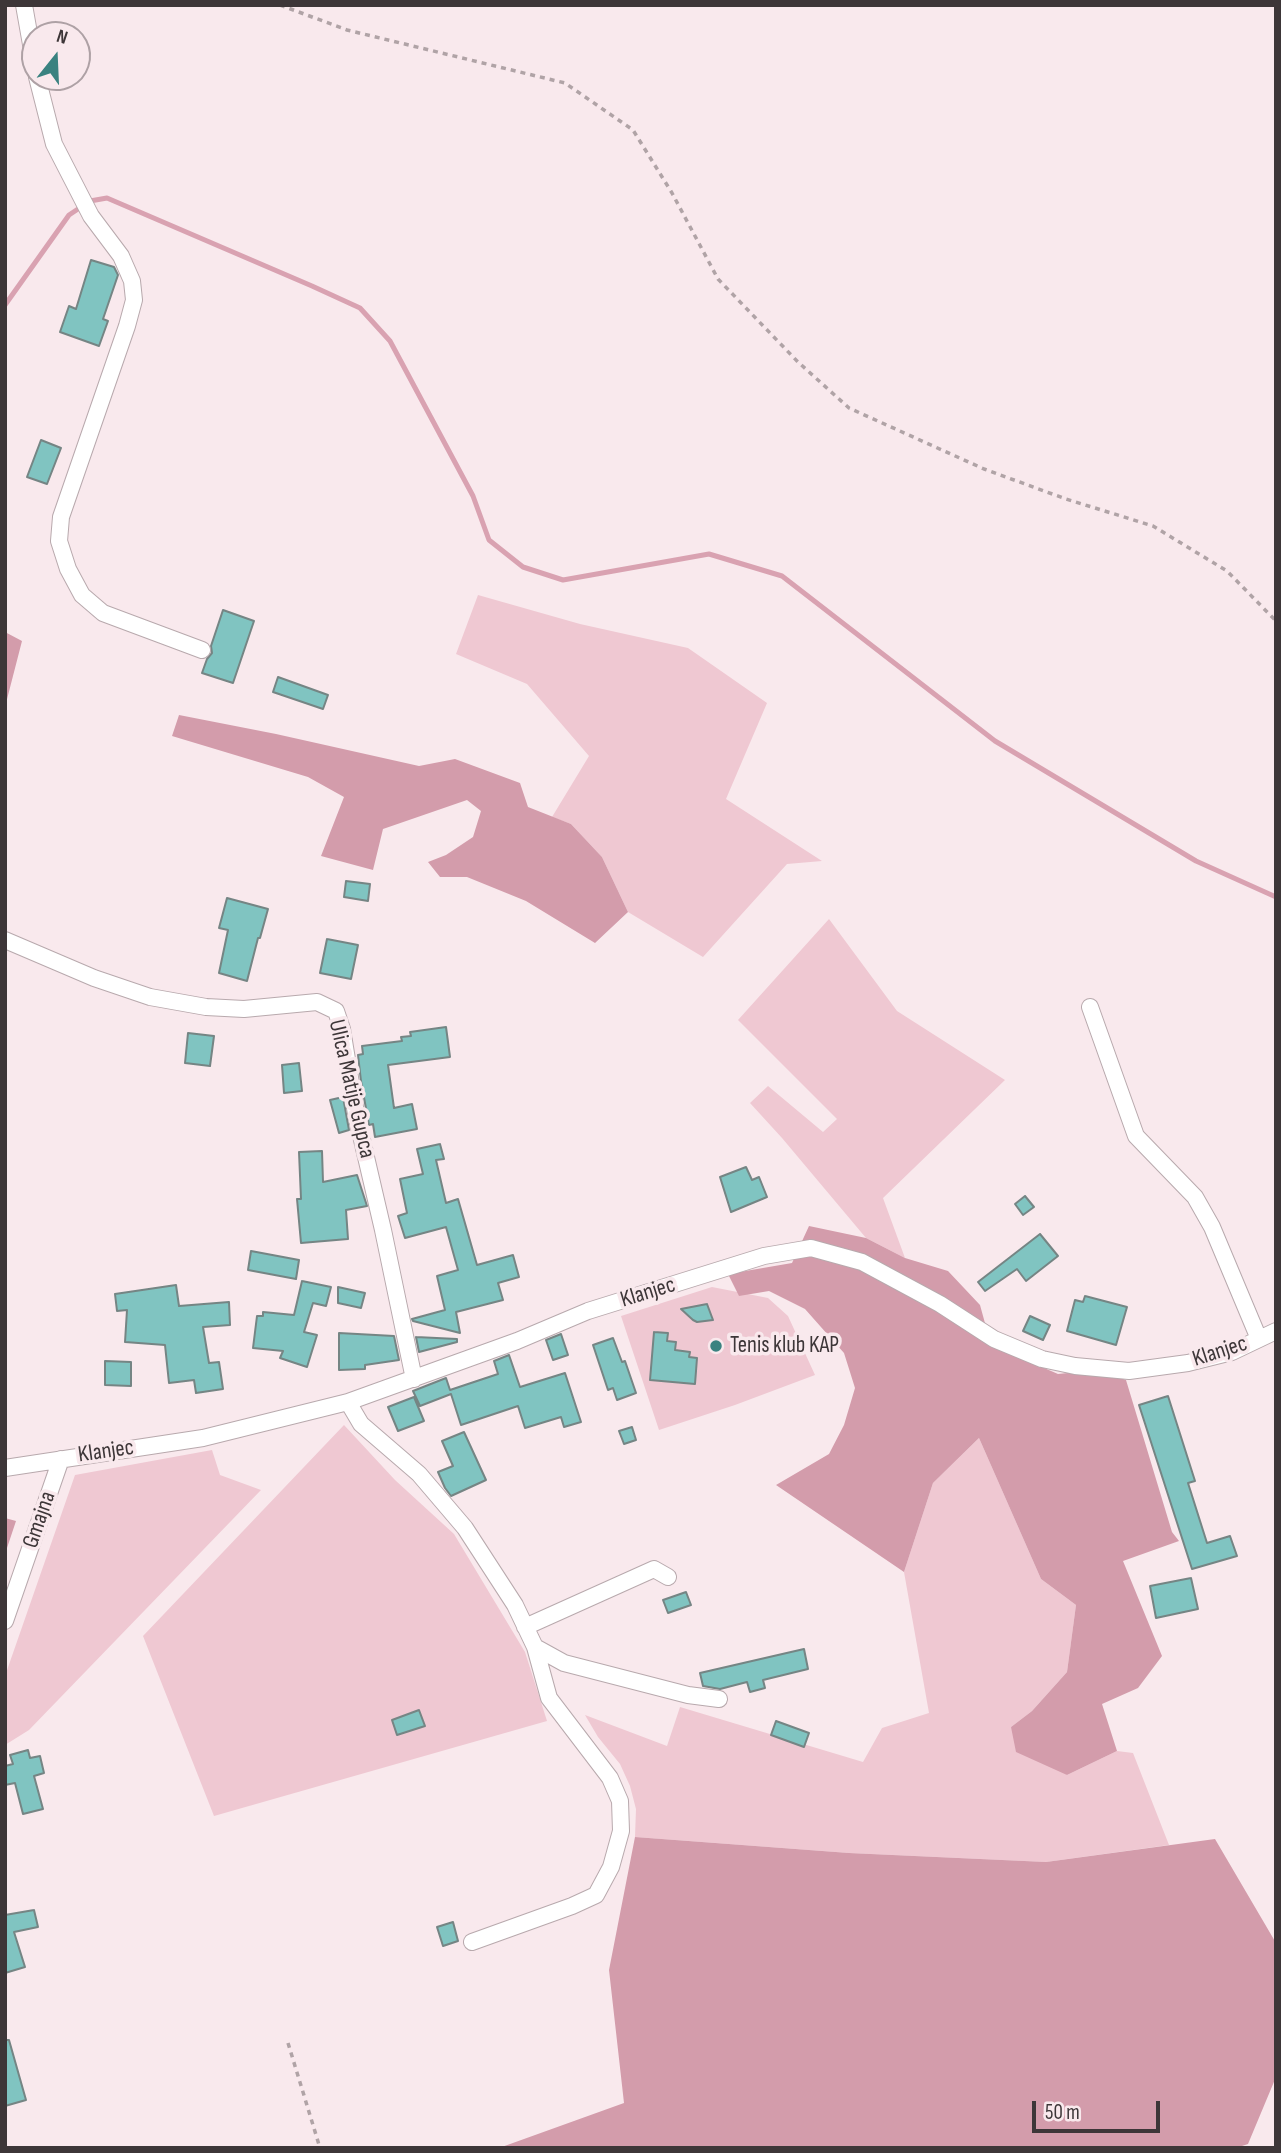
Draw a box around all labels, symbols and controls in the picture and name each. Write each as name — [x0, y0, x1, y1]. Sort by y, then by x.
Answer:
north arrow — [21, 21, 91, 91]
text: N — [54, 25, 70, 50]
street label: Ulica Matije Gupca — [322, 1017, 380, 1161]
street label: Klanjec — [617, 1272, 679, 1314]
street label: Klanjec — [1189, 1330, 1251, 1374]
place label: Tenis klub KAP — [730, 1332, 839, 1360]
marker: Tenis klub KAP — [708, 1338, 724, 1354]
street label: Klanjec — [76, 1434, 136, 1470]
street label: Gmajna — [18, 1488, 62, 1552]
scale bar — [1036, 2086, 1164, 2130]
text: 50 m — [1045, 2100, 1080, 2125]

